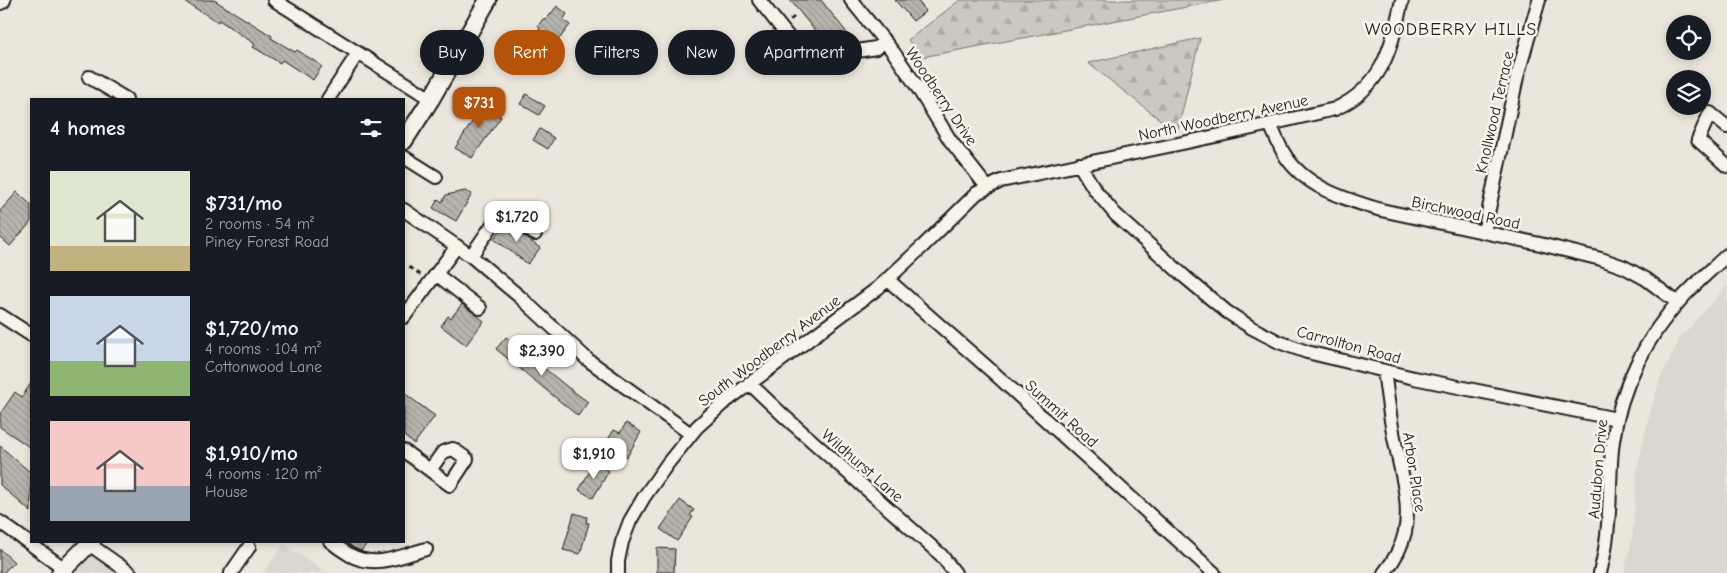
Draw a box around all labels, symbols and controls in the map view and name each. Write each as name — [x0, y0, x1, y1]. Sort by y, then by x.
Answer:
map controls — [1666, 15, 1711, 115]
button: locate — [1666, 15, 1711, 60]
district label: WOODBERRY HILLS — [1365, 19, 1537, 40]
chip: Buy — [420, 30, 484, 75]
chip: Rent — [494, 30, 565, 75]
chip: Filters — [575, 30, 658, 75]
chip: New — [668, 30, 735, 75]
chip: Apartment — [745, 30, 862, 75]
street label: Woodberry Drive — [902, 44, 981, 149]
street label: Knollwood Terrace — [1472, 49, 1518, 175]
button: layers — [1666, 70, 1711, 115]
pin: $731 — [449, 86, 509, 129]
street label: North Woodberry Avenue — [1137, 91, 1310, 145]
text: $731 — [463, 94, 495, 112]
icon: filters — [357, 114, 385, 142]
text: 4 homes — [50, 116, 125, 140]
icon: home — [90, 191, 150, 251]
text: $731/mo — [205, 191, 282, 215]
street label: Birchwood Road — [1410, 193, 1522, 233]
pin: $1,720 — [476, 200, 558, 243]
text: $1,720 — [495, 208, 539, 226]
text: 2 rooms · 54 m² — [205, 215, 314, 233]
text: Piney Forest Road — [205, 233, 329, 251]
street label: South Woodberry Avenue — [695, 292, 844, 410]
icon: home — [90, 316, 150, 376]
text: $1,720/mo — [205, 316, 299, 340]
street label: Carrollton Road — [1295, 322, 1403, 368]
pin: $2,390 — [501, 334, 583, 377]
text: 4 rooms · 104 m² — [205, 340, 321, 358]
text: $2,390 — [519, 342, 565, 360]
text: Cottonwood Lane — [205, 358, 322, 376]
street label: Summit Road — [1021, 376, 1101, 451]
street label: Audubon Drive — [1585, 419, 1611, 520]
street label: Wildhurst Lane — [818, 425, 907, 506]
street label: Arbor Place — [1399, 431, 1429, 513]
pin: $1,910 — [553, 438, 635, 480]
icon: home — [90, 441, 150, 501]
text: $1,910/mo — [205, 441, 298, 465]
text: $1,910 — [573, 445, 615, 463]
text: 4 rooms · 120 m² — [205, 465, 322, 483]
text: House — [205, 483, 248, 501]

